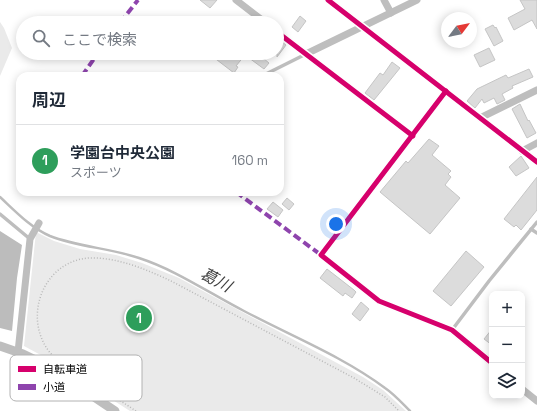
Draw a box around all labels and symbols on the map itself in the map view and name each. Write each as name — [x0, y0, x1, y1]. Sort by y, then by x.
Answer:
north arrow — [441, 12, 477, 48]
your location — [326, 214, 346, 234]
water label: 葛川 — [197, 263, 237, 298]
pin: 1 — [126, 303, 152, 333]
legend — [10, 355, 142, 401]
text: 自転車道 — [43, 362, 87, 376]
text: 小道 — [43, 380, 65, 394]

